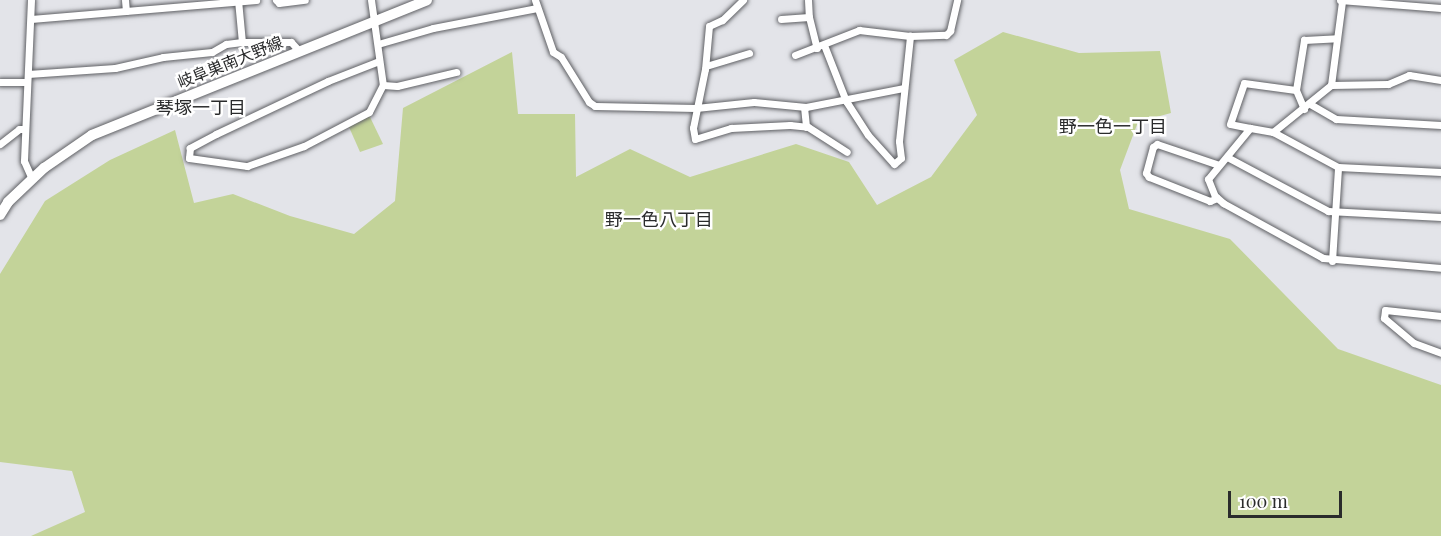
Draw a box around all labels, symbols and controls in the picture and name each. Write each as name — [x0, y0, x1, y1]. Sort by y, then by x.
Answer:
street label: 岐阜巣南大野線 — [174, 32, 286, 92]
district label: 琴塚一丁目 — [156, 96, 246, 118]
district label: 野一色一丁目 — [1059, 115, 1167, 137]
district label: 野一色八丁目 — [605, 208, 713, 230]
scale bar — [1231, 479, 1345, 517]
text: 100 m — [1239, 489, 1288, 513]

